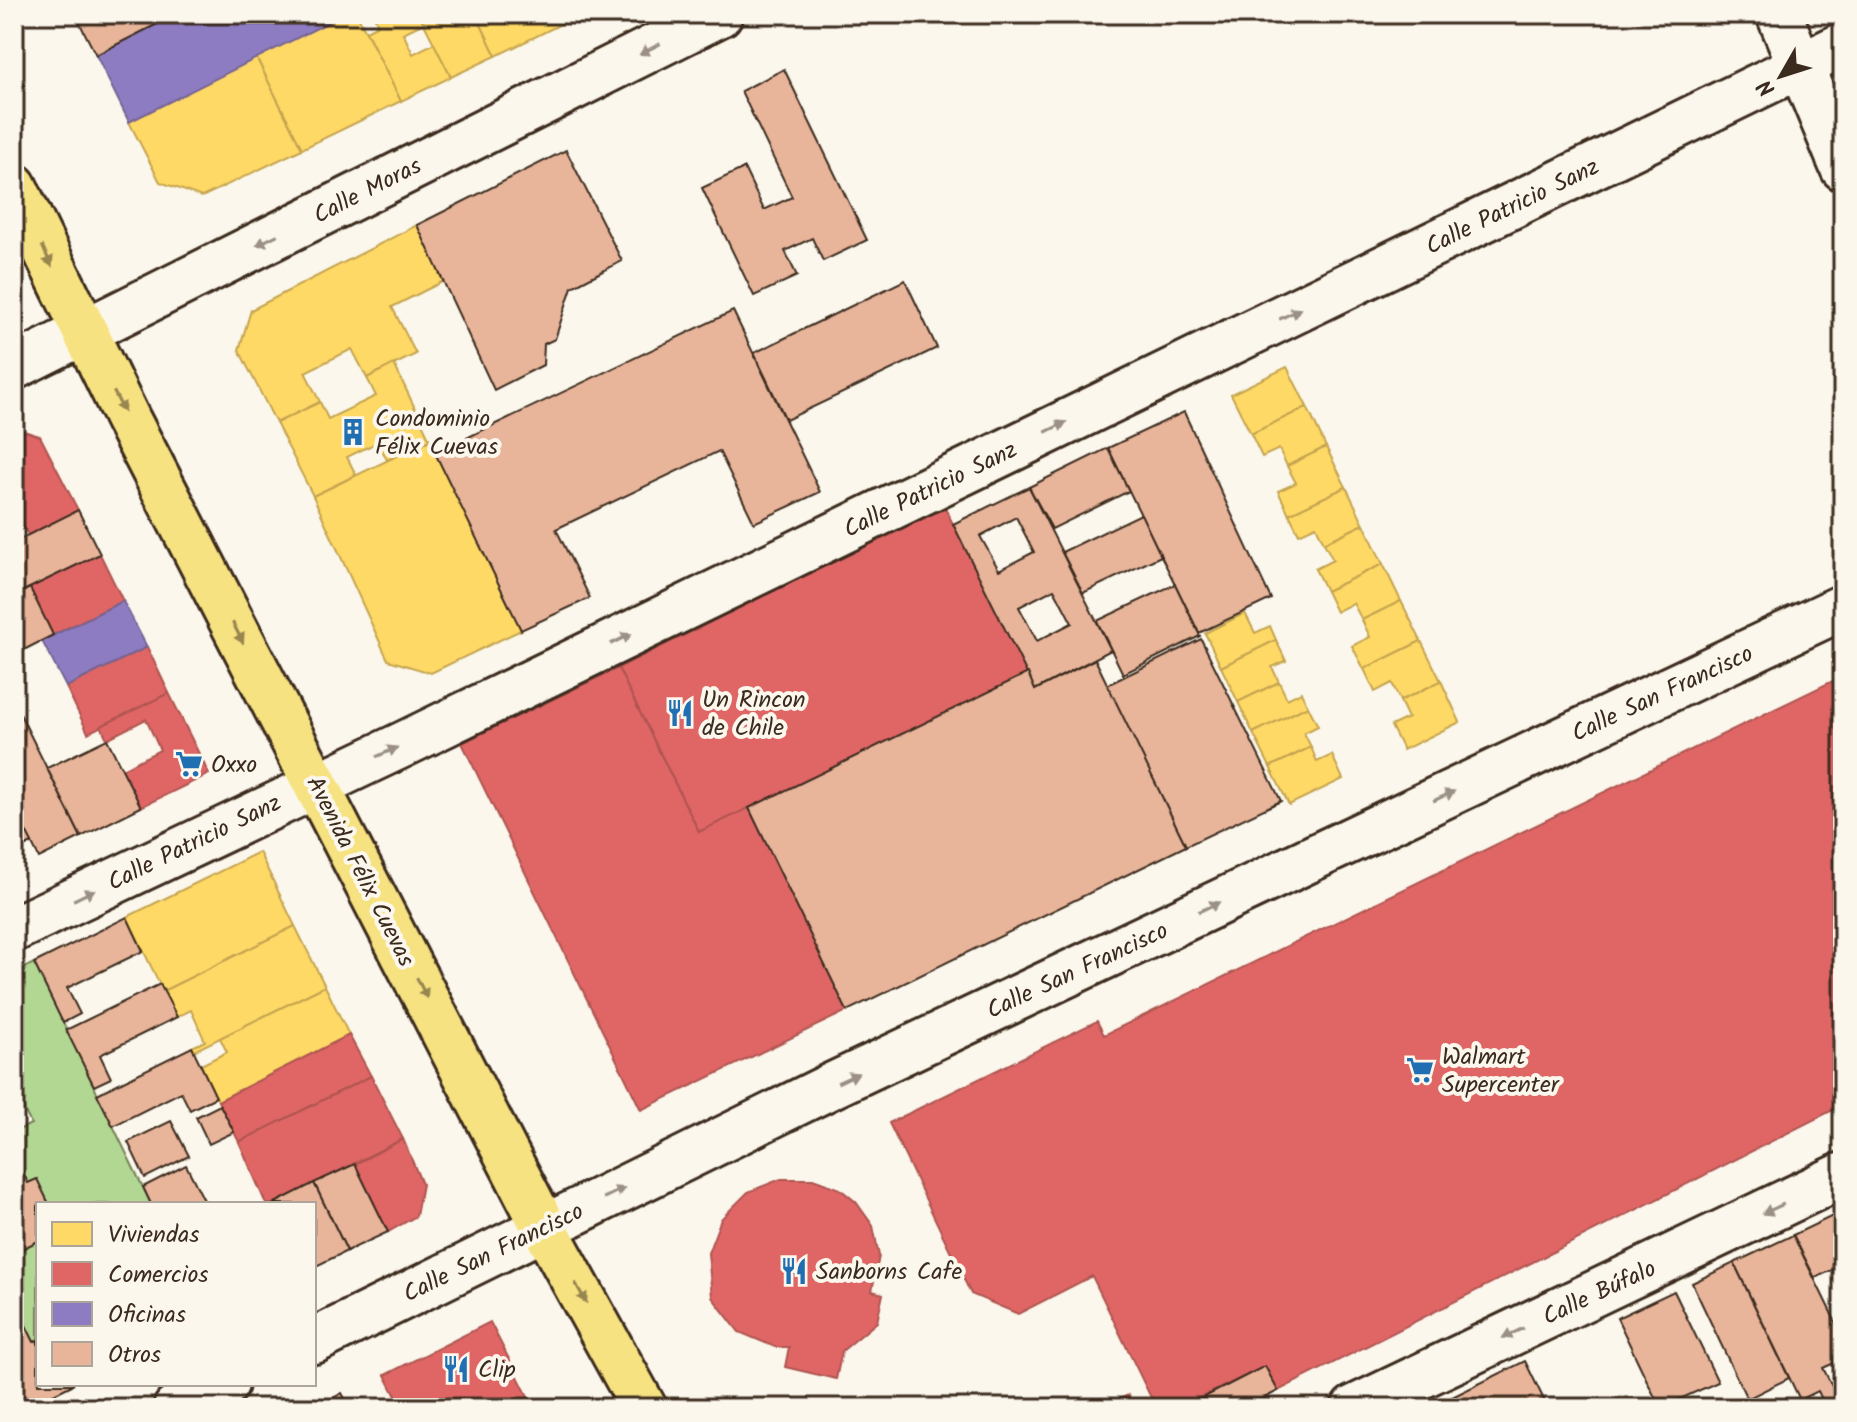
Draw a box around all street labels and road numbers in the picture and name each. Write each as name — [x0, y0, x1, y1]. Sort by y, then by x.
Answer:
street label: Calle Moras — [307, 147, 429, 235]
street label: Calle Patricio Sanz — [1419, 148, 1606, 266]
street label: Calle Patricio Sanz — [837, 431, 1024, 549]
street label: Calle San Francisco — [1565, 635, 1760, 754]
street label: Avenida Félix Cuevas — [295, 769, 425, 974]
street label: Calle Patricio Sanz — [101, 784, 288, 902]
street label: Calle San Francisco — [980, 912, 1175, 1031]
street label: Calle San Francisco — [397, 1193, 591, 1314]
street label: Calle Búfalo — [1536, 1250, 1663, 1337]

